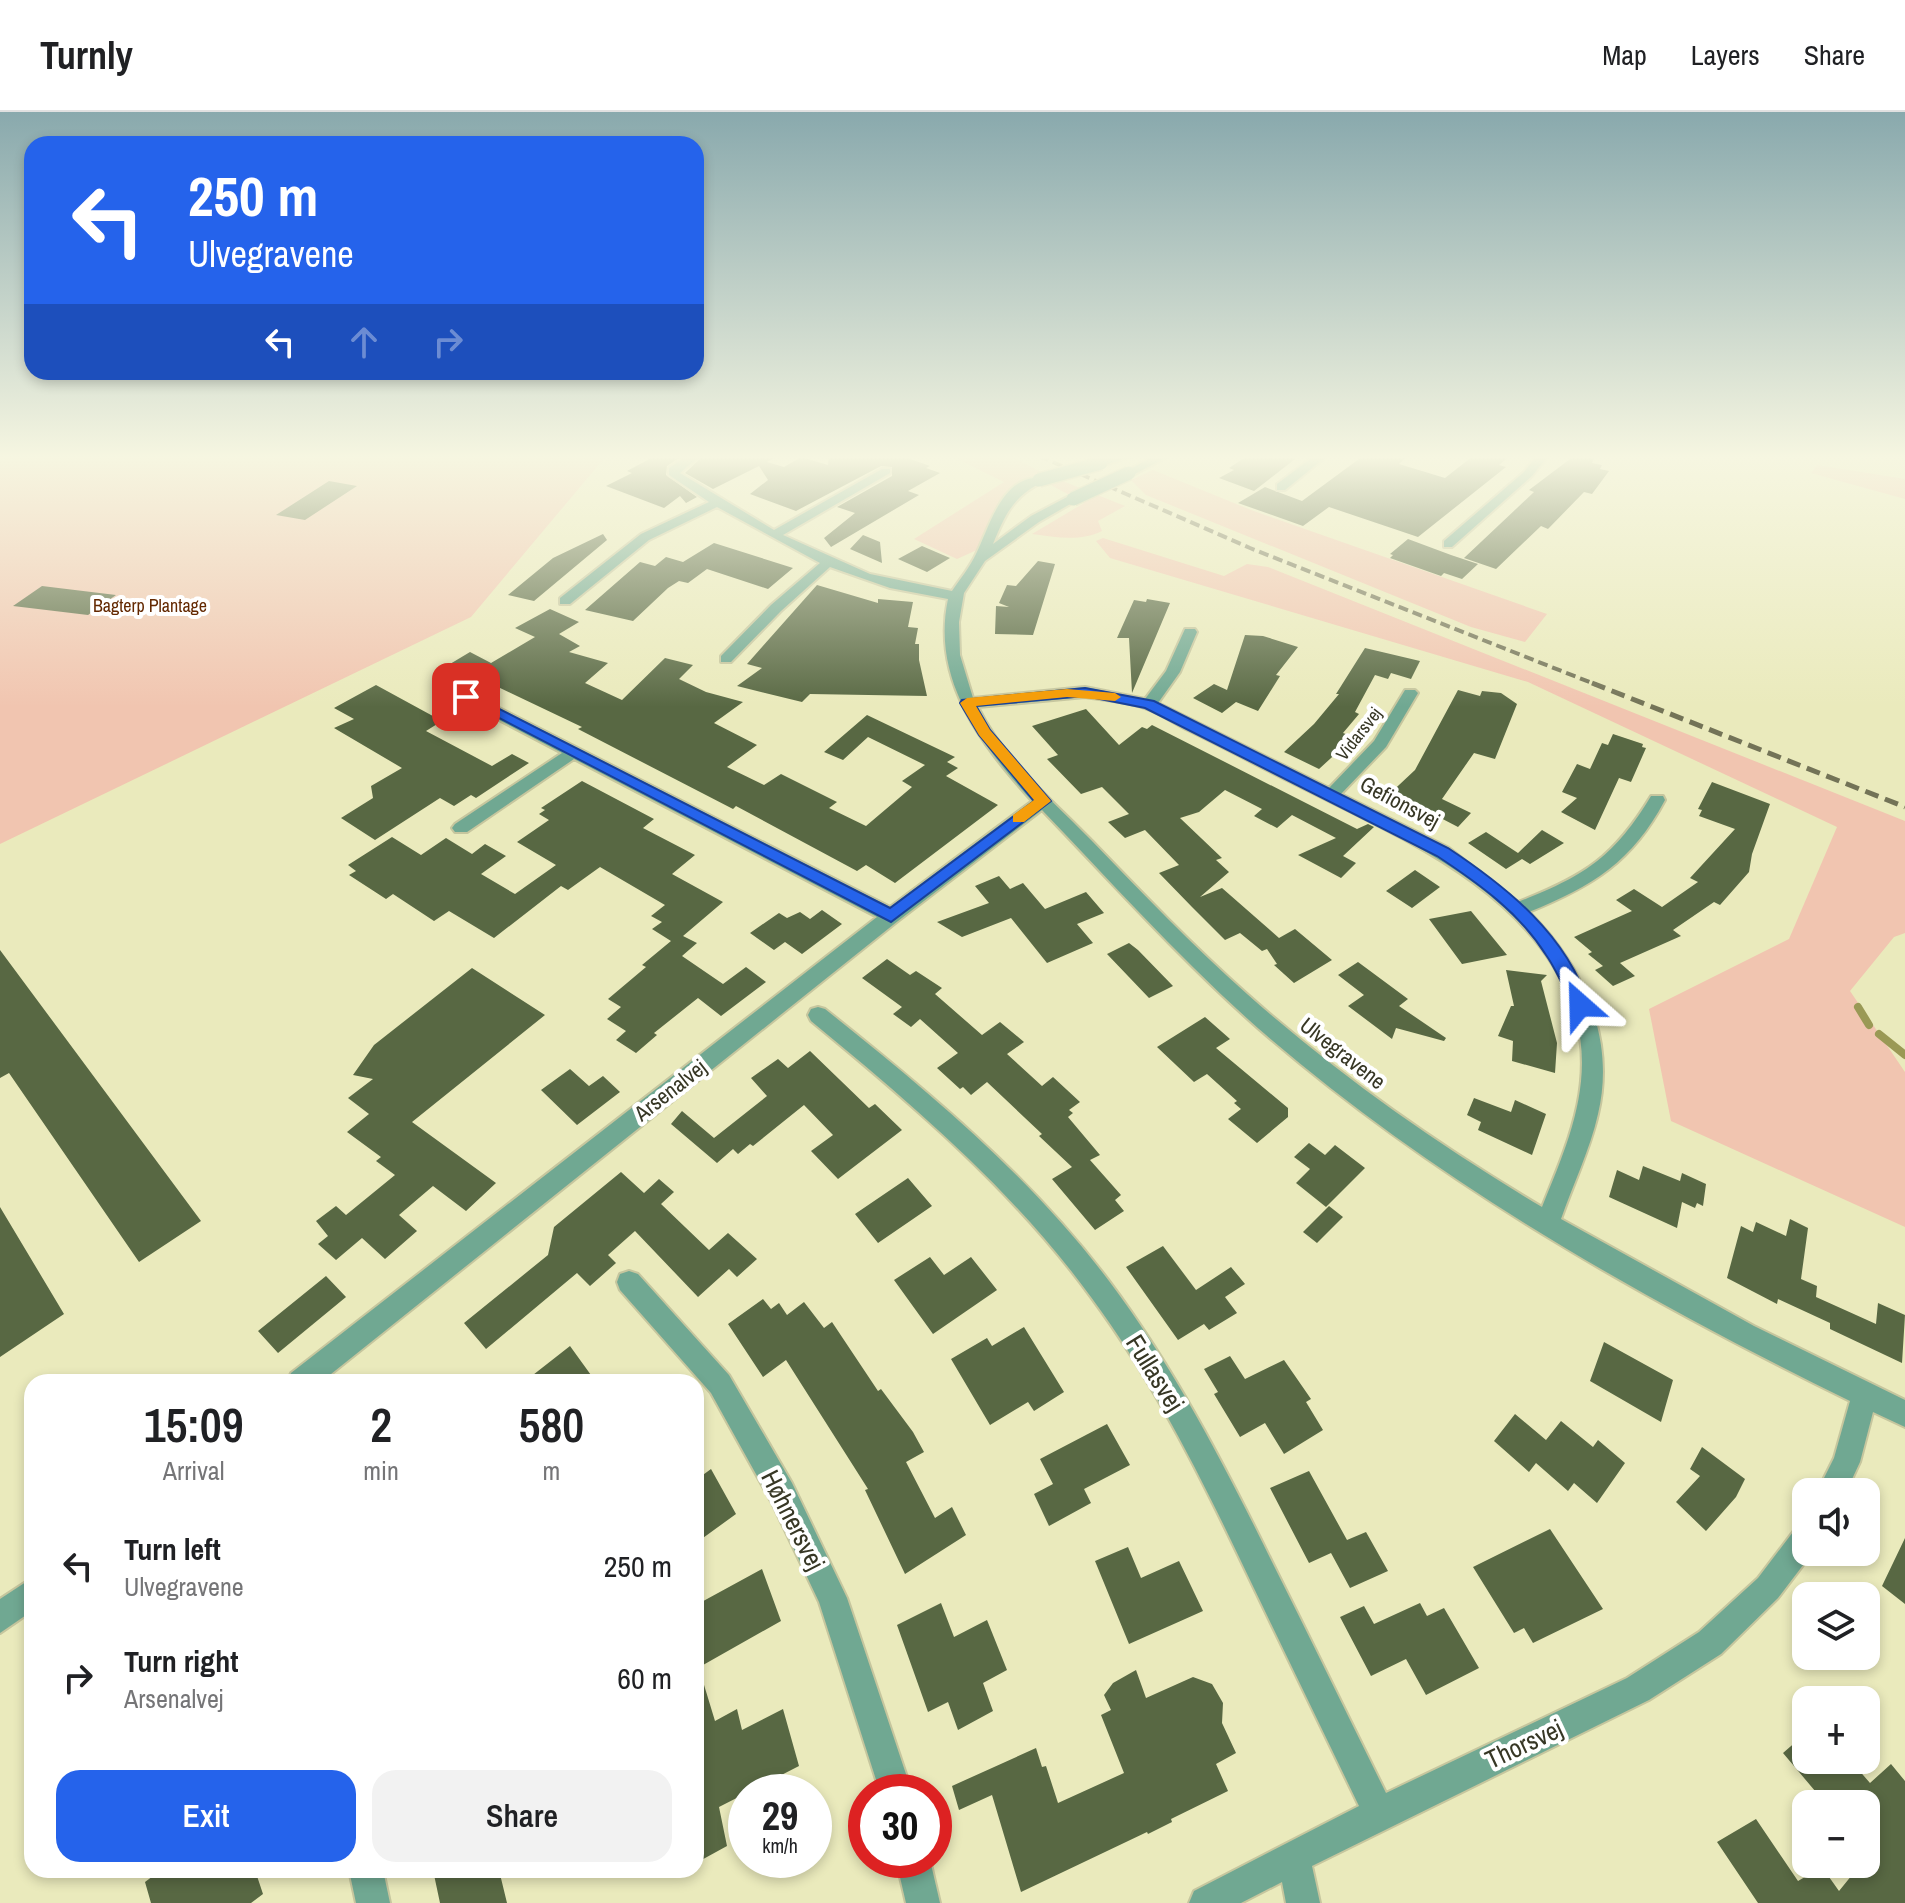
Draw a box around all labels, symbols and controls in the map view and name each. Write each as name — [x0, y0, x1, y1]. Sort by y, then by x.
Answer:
text: Turnly — [40, 30, 133, 81]
text: Map — [1602, 36, 1647, 74]
text: Layers — [1691, 36, 1760, 74]
text: Share — [1804, 36, 1865, 74]
text: 250 m — [188, 158, 318, 233]
icon: left — [56, 168, 160, 272]
text: Ulvegravene — [188, 230, 354, 278]
icon: left — [258, 320, 302, 364]
icon: ahead — [342, 320, 386, 364]
icon: right — [426, 320, 470, 364]
park label: Bagterp Plantage — [93, 593, 207, 618]
pin — [432, 663, 500, 731]
icon: arrive — [444, 675, 488, 719]
street label: Vidarsvej — [1330, 702, 1387, 766]
street label: Gefionsvej — [1355, 769, 1445, 835]
position arrow — [1538, 963, 1622, 1047]
street label: Ulvegravene — [1294, 1010, 1392, 1096]
street label: Arsenalvej — [627, 1052, 712, 1128]
street label: Fullasvej — [1118, 1328, 1193, 1418]
text: 15:09 — [144, 1392, 244, 1457]
text: 2 — [370, 1392, 392, 1457]
text: 580 — [519, 1392, 584, 1457]
text: Arrival — [163, 1453, 224, 1488]
text: min — [363, 1453, 399, 1488]
text: m — [543, 1453, 560, 1488]
street label: Høhnersvej — [753, 1464, 834, 1576]
map controls — [1792, 1478, 1880, 1878]
button: sound — [1792, 1478, 1880, 1566]
text: Turn left — [124, 1529, 221, 1569]
icon: left — [56, 1544, 100, 1588]
text: 250 m — [604, 1546, 672, 1586]
text: Ulvegravene — [124, 1569, 244, 1604]
button: layers — [1792, 1582, 1880, 1670]
text: Turn right — [124, 1641, 238, 1681]
icon: right — [56, 1656, 100, 1700]
text: 60 m — [617, 1658, 672, 1698]
text: Arsenalvej — [124, 1681, 224, 1716]
button: + — [1792, 1686, 1880, 1774]
street label: Thorsvej — [1479, 1710, 1568, 1777]
button: Exit — [56, 1770, 356, 1862]
button: Share — [372, 1770, 672, 1862]
speed limit sign: 30 — [848, 1774, 952, 1878]
text: 29 — [762, 1789, 798, 1842]
button: − — [1792, 1790, 1880, 1878]
text: km/h — [762, 1832, 798, 1859]

